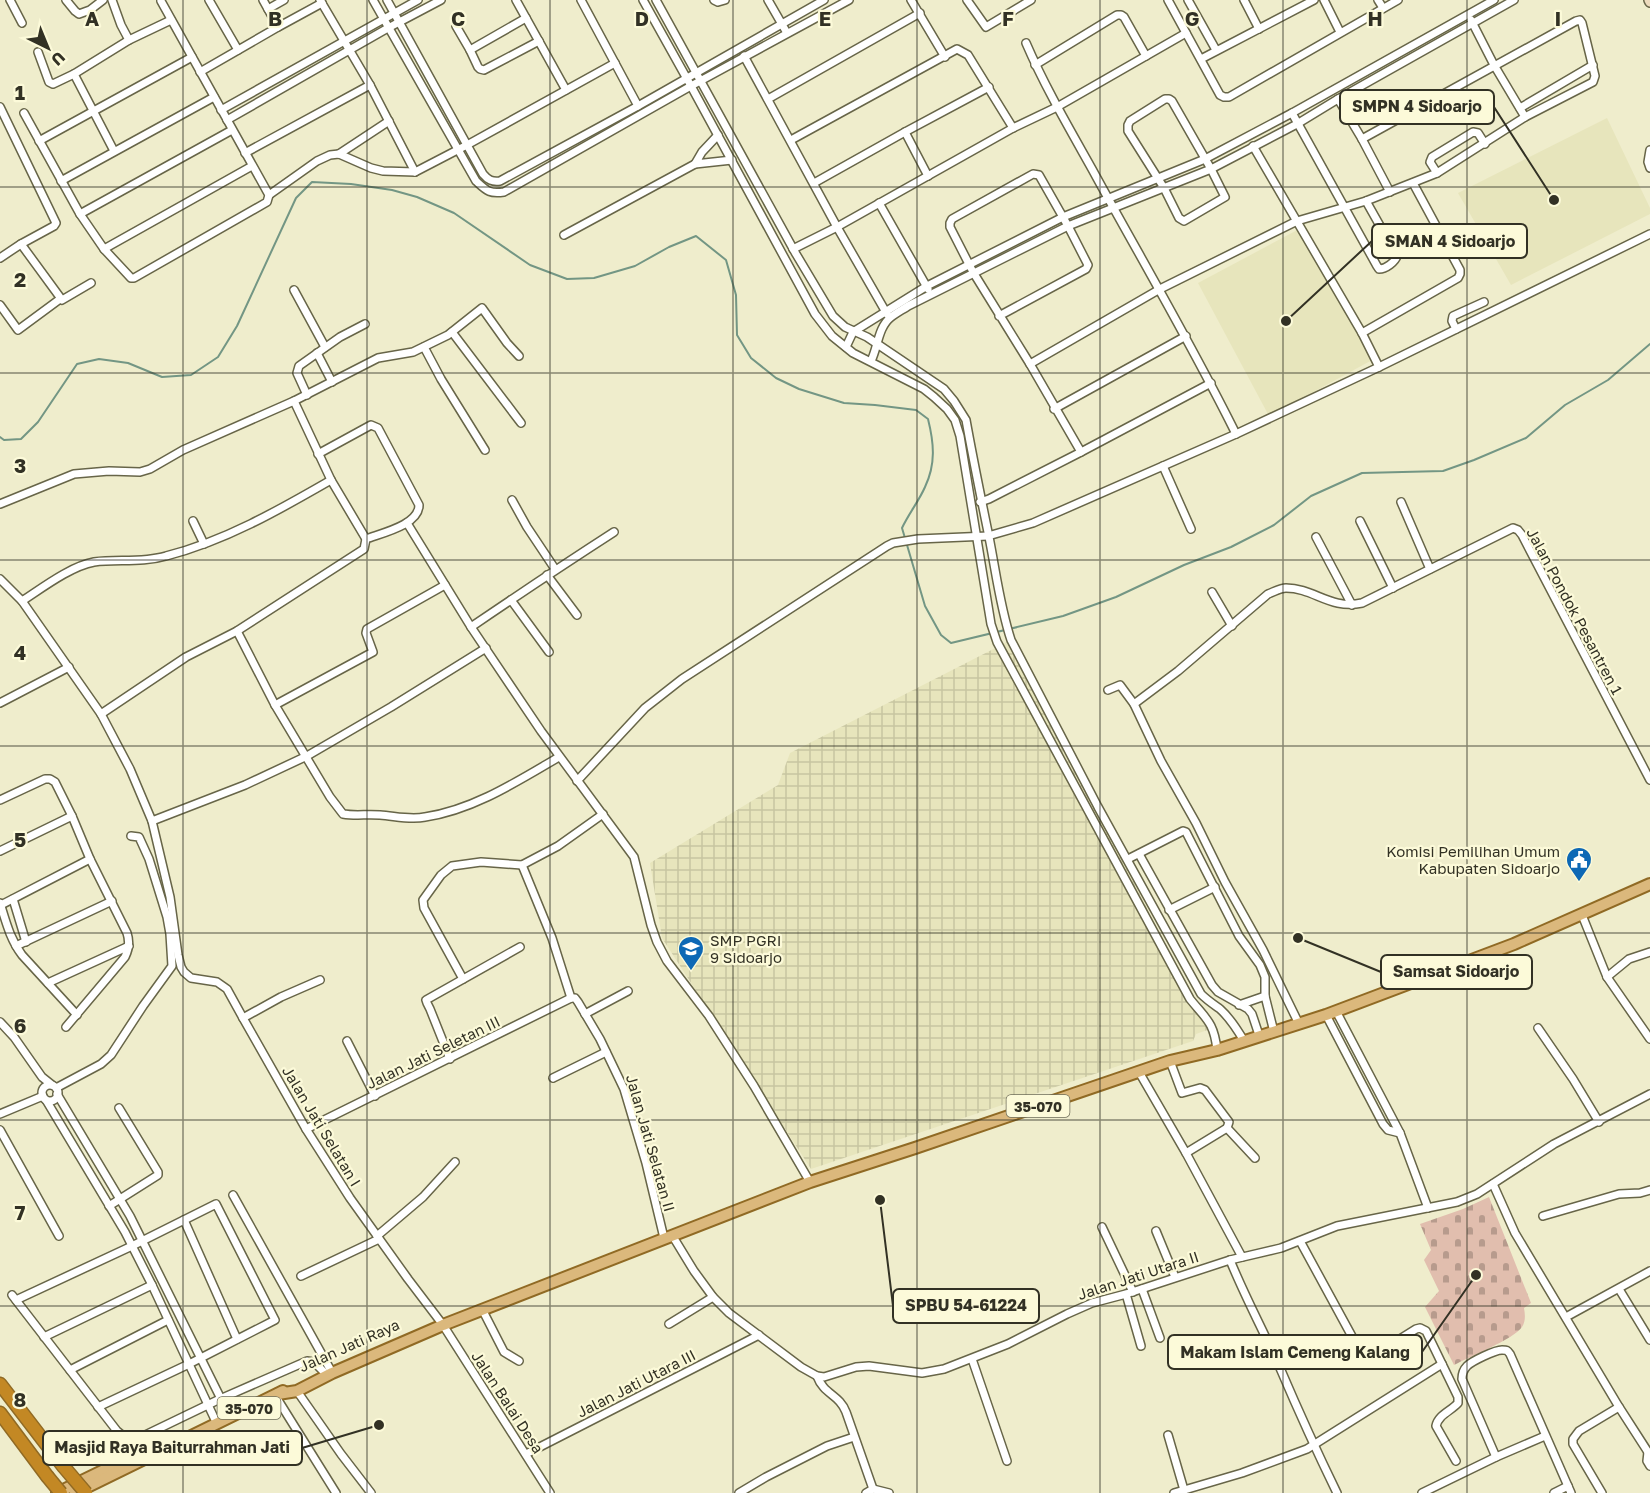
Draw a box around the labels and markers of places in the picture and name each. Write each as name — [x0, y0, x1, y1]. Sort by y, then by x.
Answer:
callout: SMPN 4 Sidoarjo — [1340, 90, 1494, 124]
callout: SMAN 4 Sidoarjo — [1372, 224, 1527, 258]
place label: Komisi Pemilihan Umum Kabupaten Sidoarjo — [1386, 842, 1560, 877]
public building icon: Komisi Pemilihan Umum Kabupaten Sidoarjo — [1564, 845, 1594, 883]
place label: SMP PGRI 9 Sidoarjo — [710, 931, 782, 966]
school or university icon: SMP PGRI 9 Sidoarjo — [676, 934, 706, 972]
callout: Samsat Sidoarjo — [1381, 955, 1532, 989]
callout: SPBU 54-61224 — [893, 1289, 1039, 1323]
callout: Makam Islam Cemeng Kalang — [1168, 1335, 1422, 1369]
callout: Masjid Raya Baiturrahman Jati — [43, 1431, 302, 1465]

